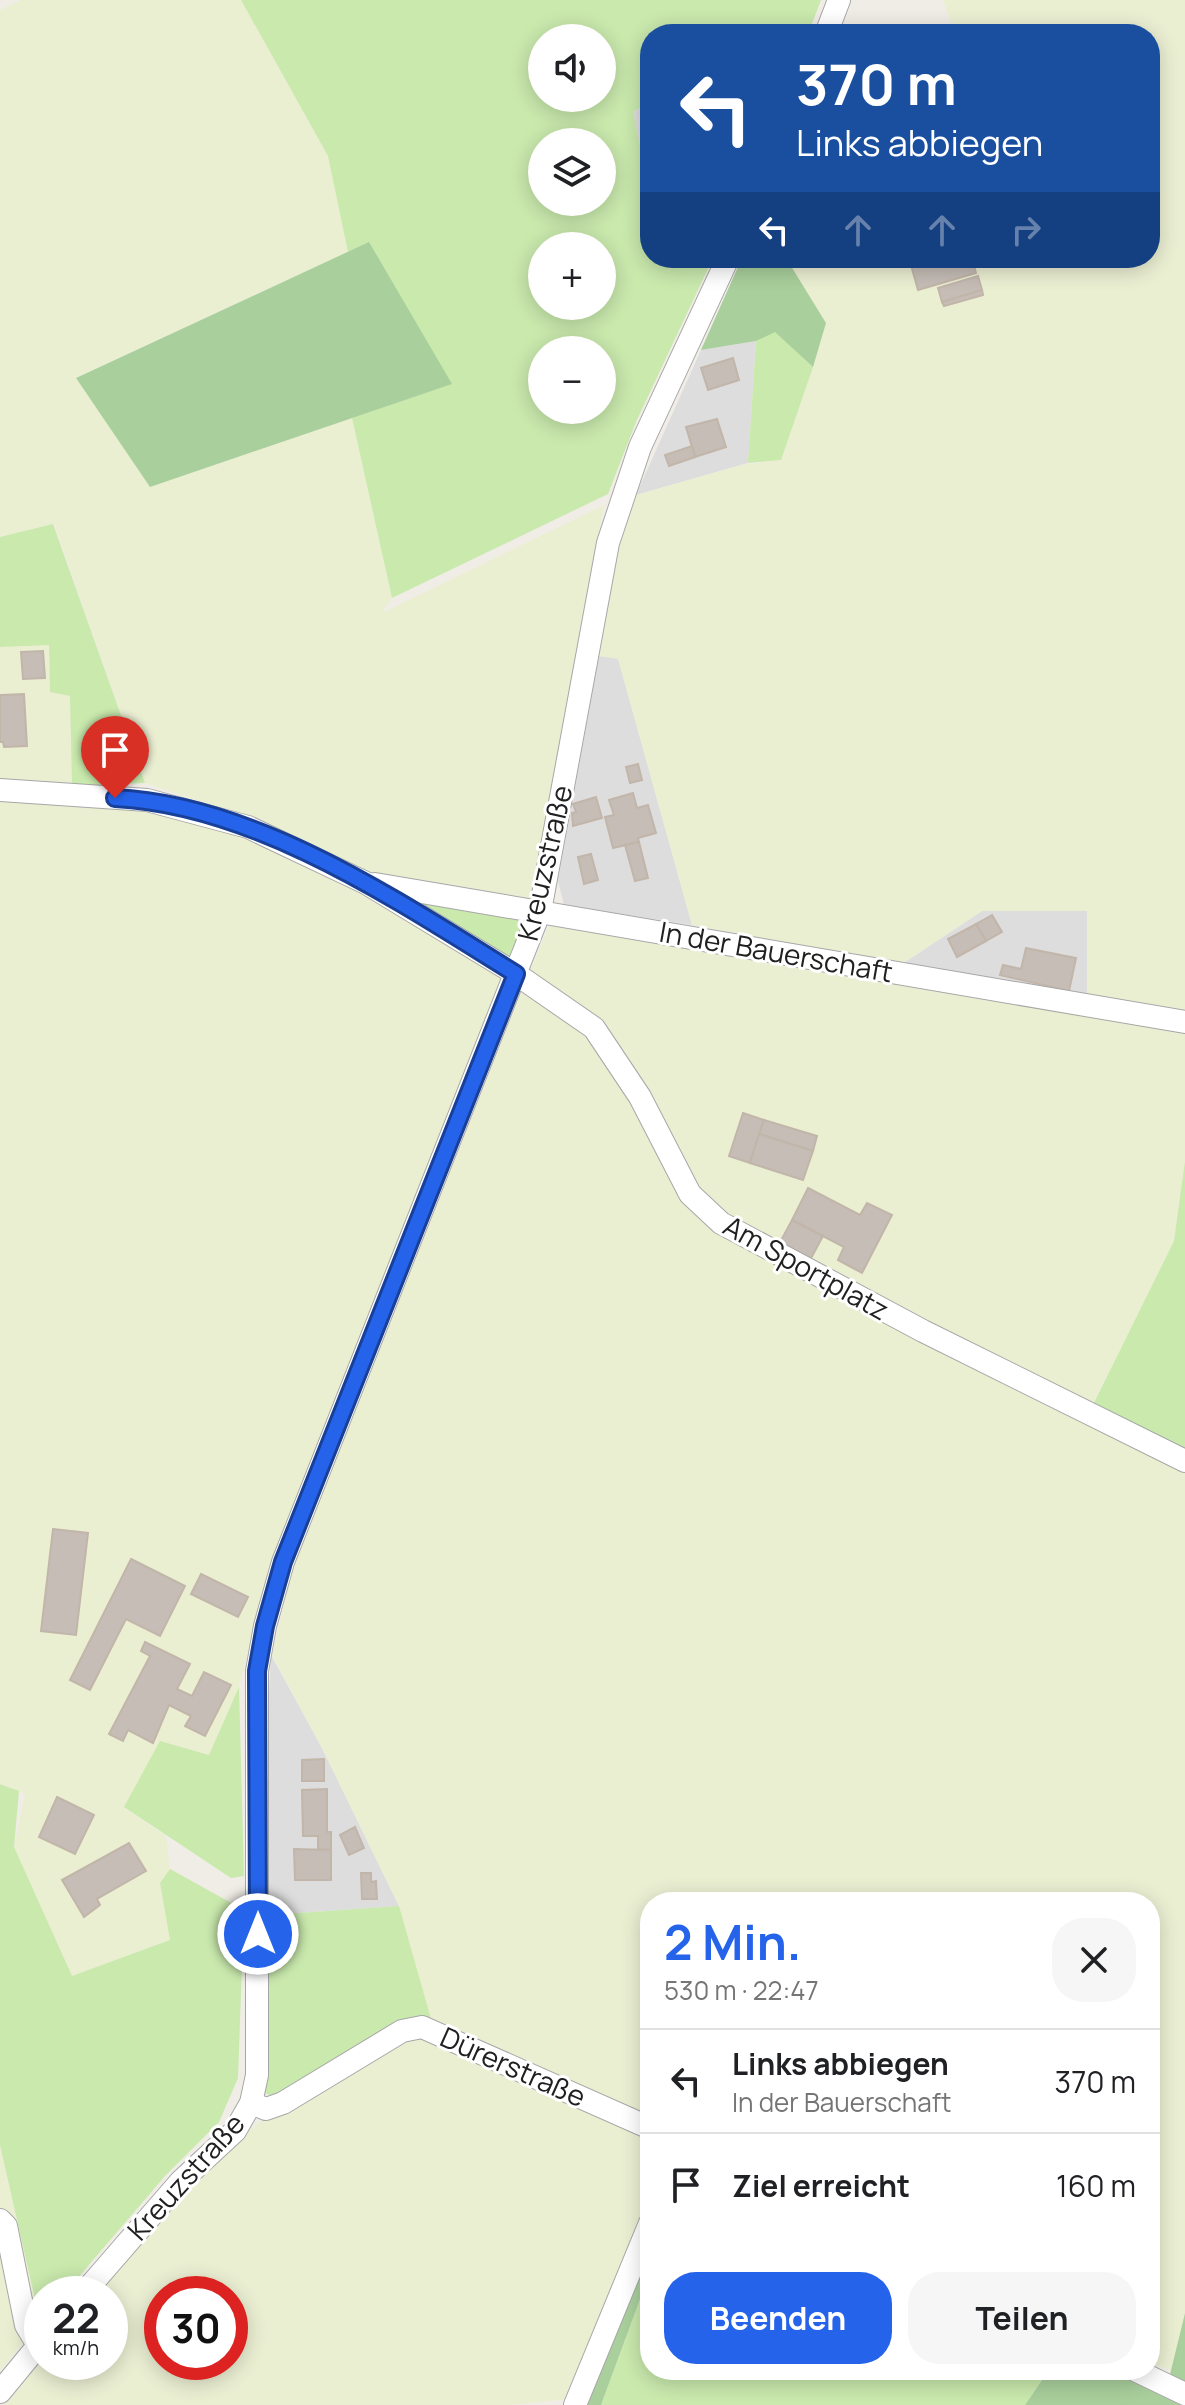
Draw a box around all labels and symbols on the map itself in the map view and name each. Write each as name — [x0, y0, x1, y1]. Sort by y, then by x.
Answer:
pin — [81, 716, 149, 798]
street label: Kreuzstraße — [508, 781, 580, 944]
street label: In der Bauerschaft — [657, 912, 896, 990]
street label: Am Sportplatz — [717, 1206, 896, 1328]
position arrow — [216, 1892, 300, 1976]
street label: Dürerstraße — [435, 2017, 592, 2115]
street label: Kreuzstraße — [118, 2105, 252, 2248]
speed limit sign: 30 — [144, 2276, 248, 2380]

